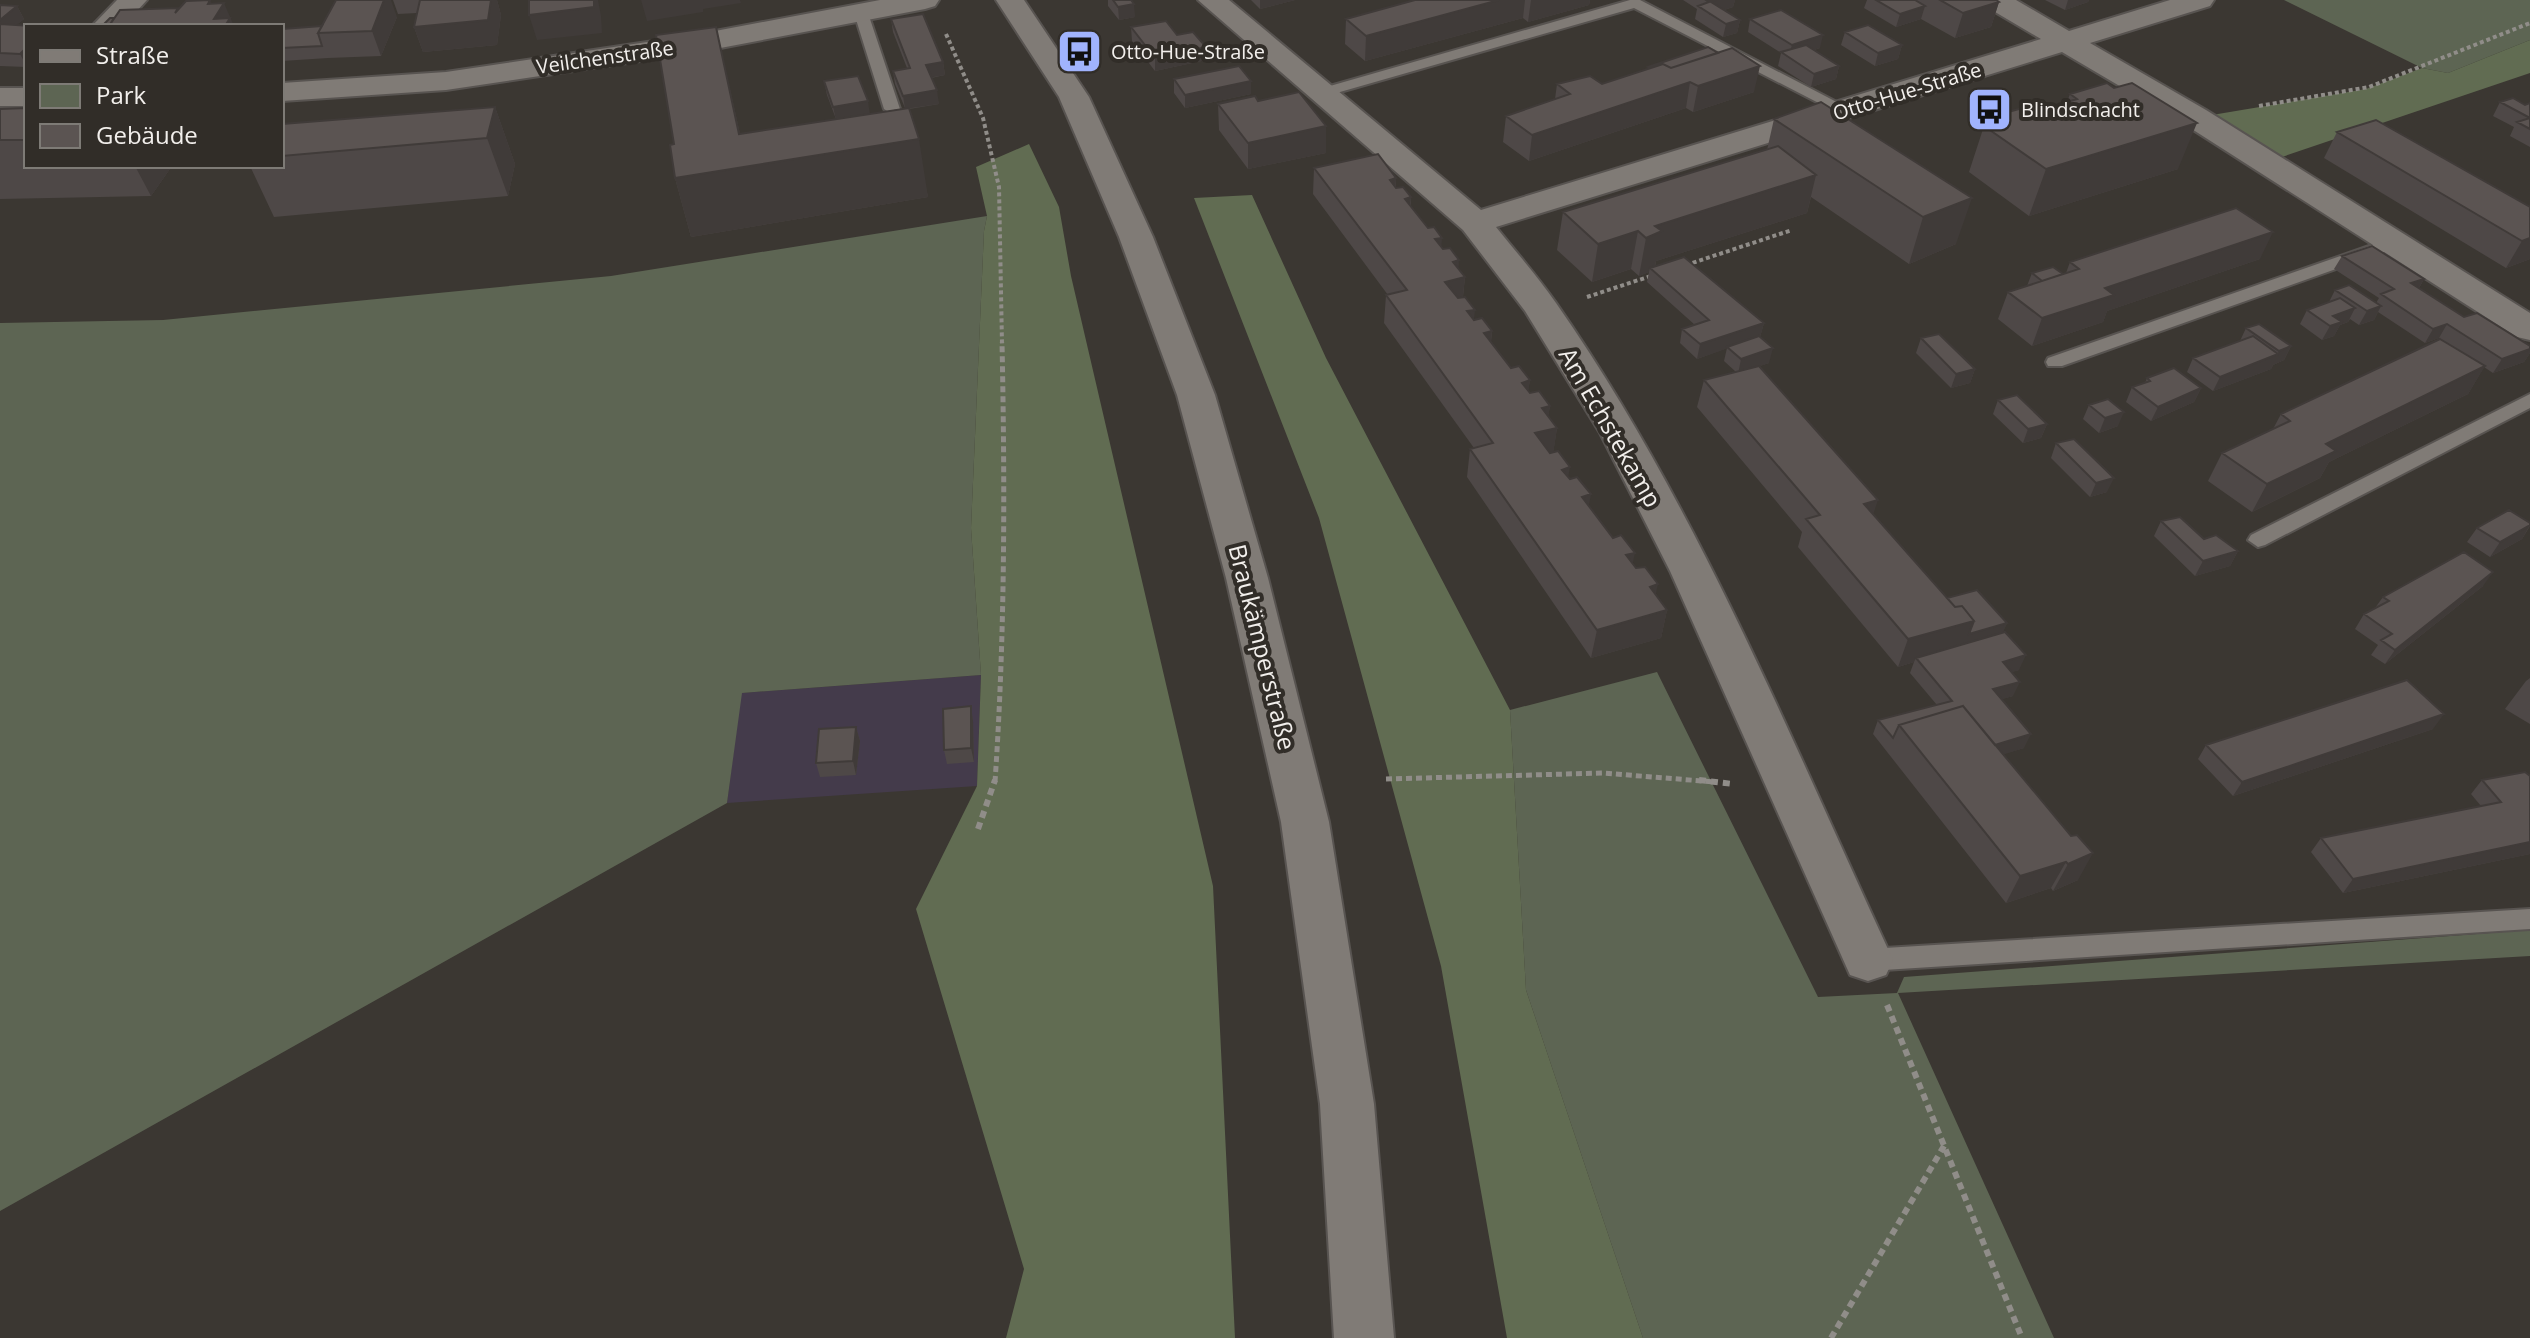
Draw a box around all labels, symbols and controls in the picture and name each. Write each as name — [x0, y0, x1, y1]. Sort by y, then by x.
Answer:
legend — [24, 24, 284, 168]
bus stop icon: Otto-Hue-Straße — [1056, 27, 1104, 75]
street label: Veilchenstraße — [535, 34, 675, 80]
text: Straße — [96, 38, 169, 71]
place label: Otto-Hue-Straße — [1111, 38, 1265, 65]
street label: Otto-Hue-Straße — [1829, 56, 1985, 126]
text: Park — [96, 78, 147, 111]
bus stop icon: Blindschacht — [1966, 85, 2014, 133]
place label: Blindschacht — [2021, 96, 2140, 123]
text: Gebäude — [96, 118, 198, 151]
street label: Am Echstekamp — [1552, 341, 1670, 513]
street label: Braukämperstraße — [1221, 541, 1305, 753]

